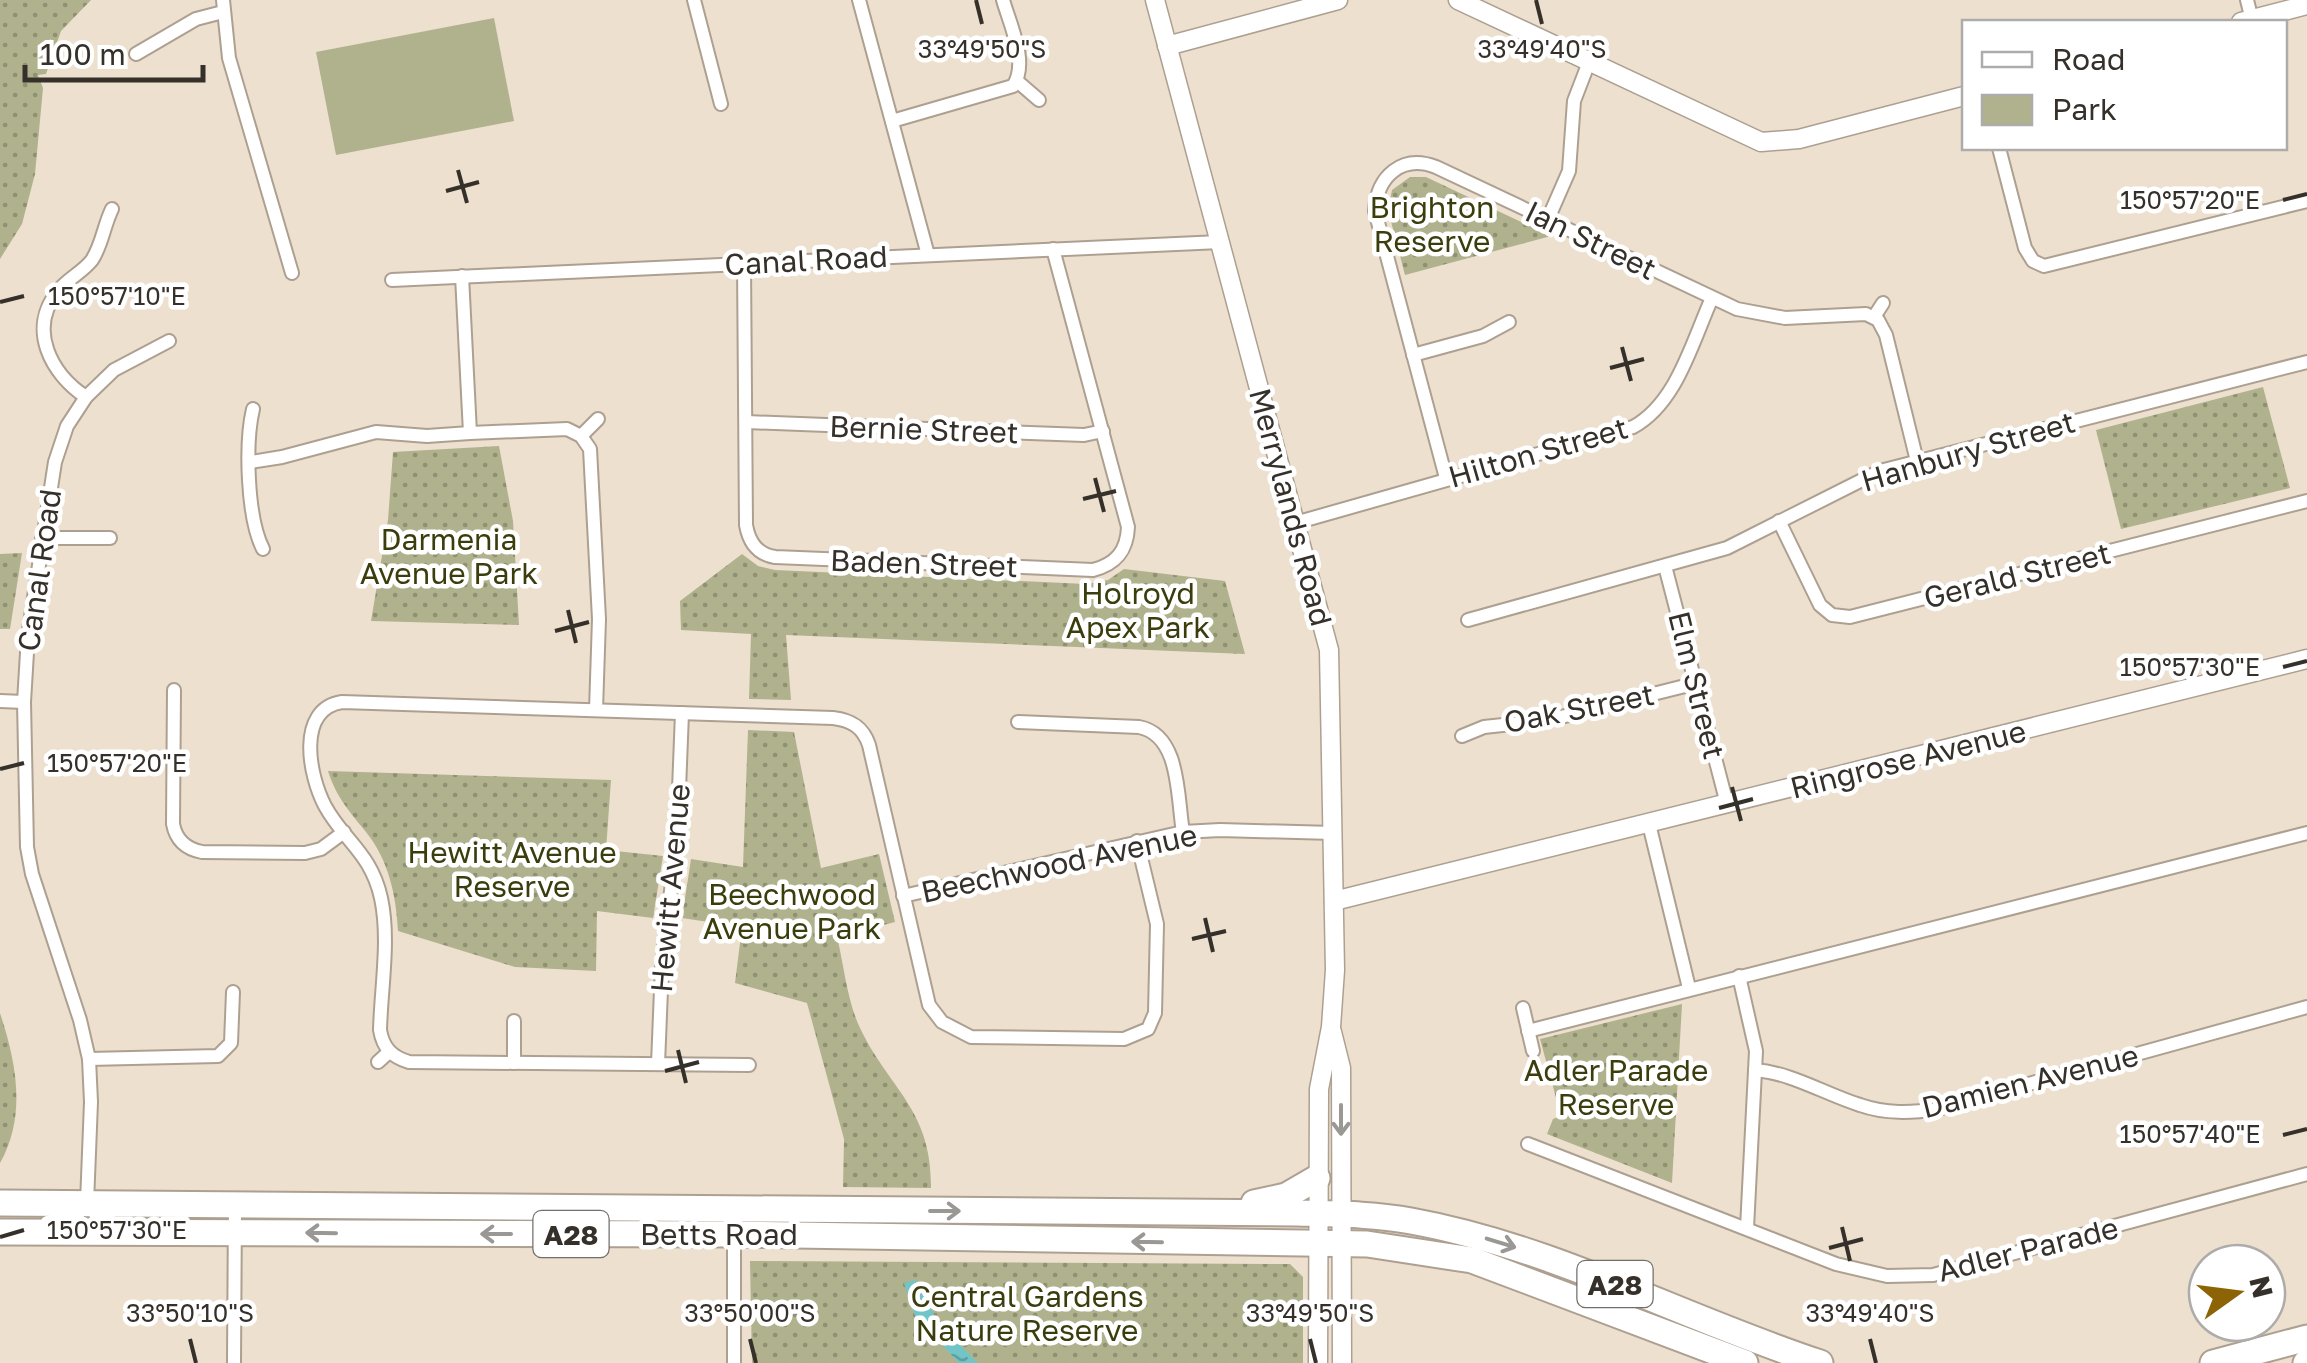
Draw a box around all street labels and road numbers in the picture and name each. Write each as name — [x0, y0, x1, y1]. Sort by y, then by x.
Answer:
street label: Ian Street — [1520, 193, 1662, 287]
street label: Canal Road — [723, 238, 889, 282]
street label: Merrylands Road — [1242, 384, 1340, 630]
street label: Hanbury Street — [1857, 403, 2079, 499]
street label: Bernie Street — [829, 408, 1019, 450]
street label: Hilton Street — [1444, 409, 1632, 495]
street label: Canal Road — [10, 487, 68, 653]
street label: Gerald Street — [1920, 534, 2114, 616]
street label: Baden Street — [830, 542, 1018, 584]
street label: Elm Street — [1661, 608, 1733, 762]
street label: Oak Street — [1501, 676, 1657, 740]
street label: Ringrose Avenue — [1787, 712, 2029, 806]
street label: Hewitt Avenue — [643, 782, 697, 994]
street label: Beechwood Avenue — [918, 816, 1200, 910]
street label: Damien Avenue — [1918, 1037, 2142, 1125]
street label: Adler Parade — [1934, 1209, 2122, 1289]
road number: A28 — [534, 1211, 608, 1257]
street label: Betts Road — [640, 1216, 798, 1252]
road number: A28 — [1578, 1261, 1652, 1307]

